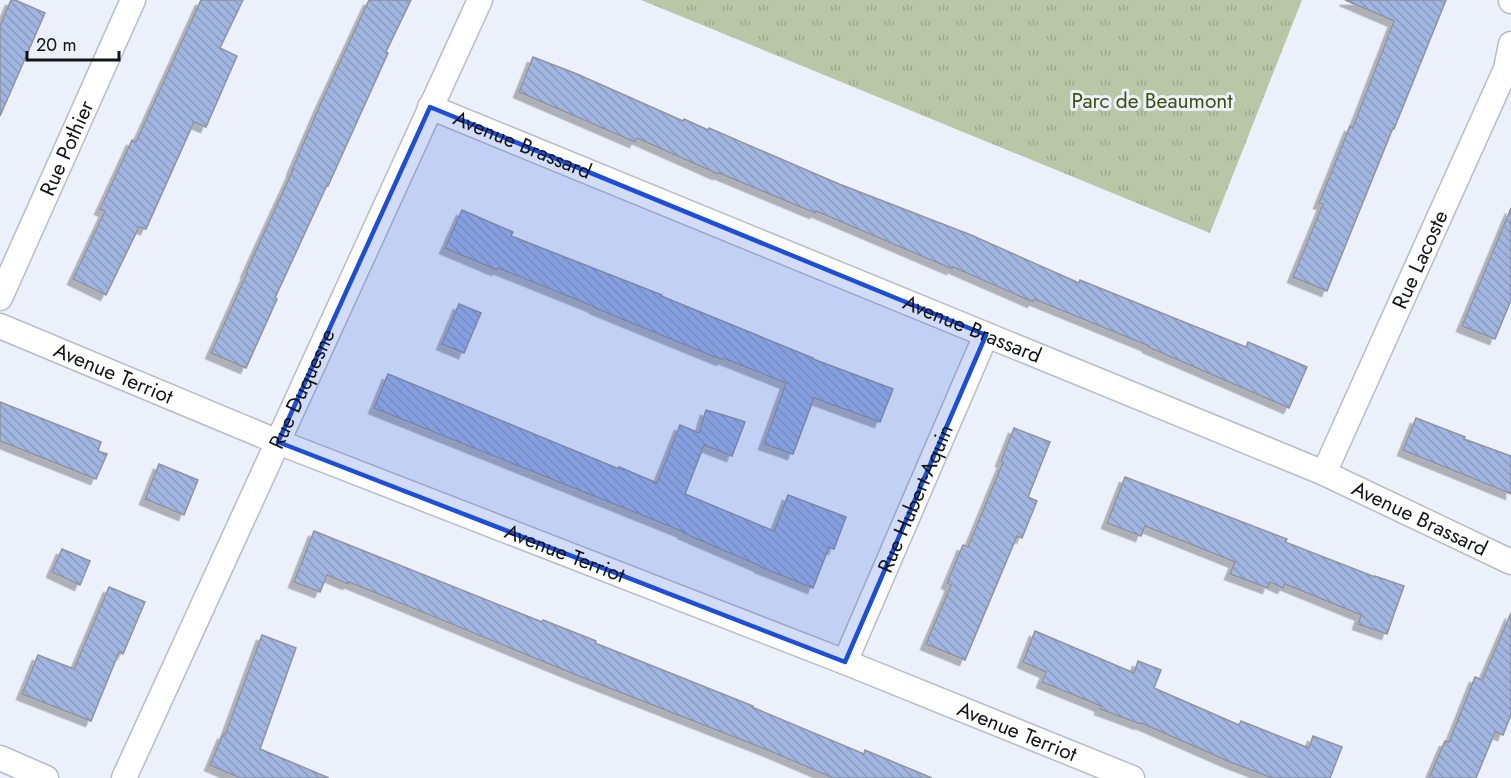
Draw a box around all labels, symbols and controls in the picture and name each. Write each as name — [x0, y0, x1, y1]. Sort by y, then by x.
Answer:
scale bar — [27, 24, 118, 62]
text: 20 m — [36, 32, 76, 58]
park label: Parc de Beaumont — [1072, 86, 1232, 116]
street label: Rue Pothier — [32, 95, 102, 201]
street label: Avenue Brassard — [449, 103, 596, 187]
street label: Rue Lacoste — [1385, 205, 1455, 314]
street label: Avenue Brassard — [899, 287, 1046, 371]
street label: Rue Duquesne — [262, 324, 343, 454]
street label: Avenue Terriot — [49, 335, 178, 412]
street label: Rue Hubert-Aquin — [870, 420, 961, 577]
street label: Avenue Brassard — [1347, 473, 1493, 564]
street label: Avenue Terriot — [500, 516, 629, 590]
street label: Avenue Terriot — [953, 694, 1081, 769]

